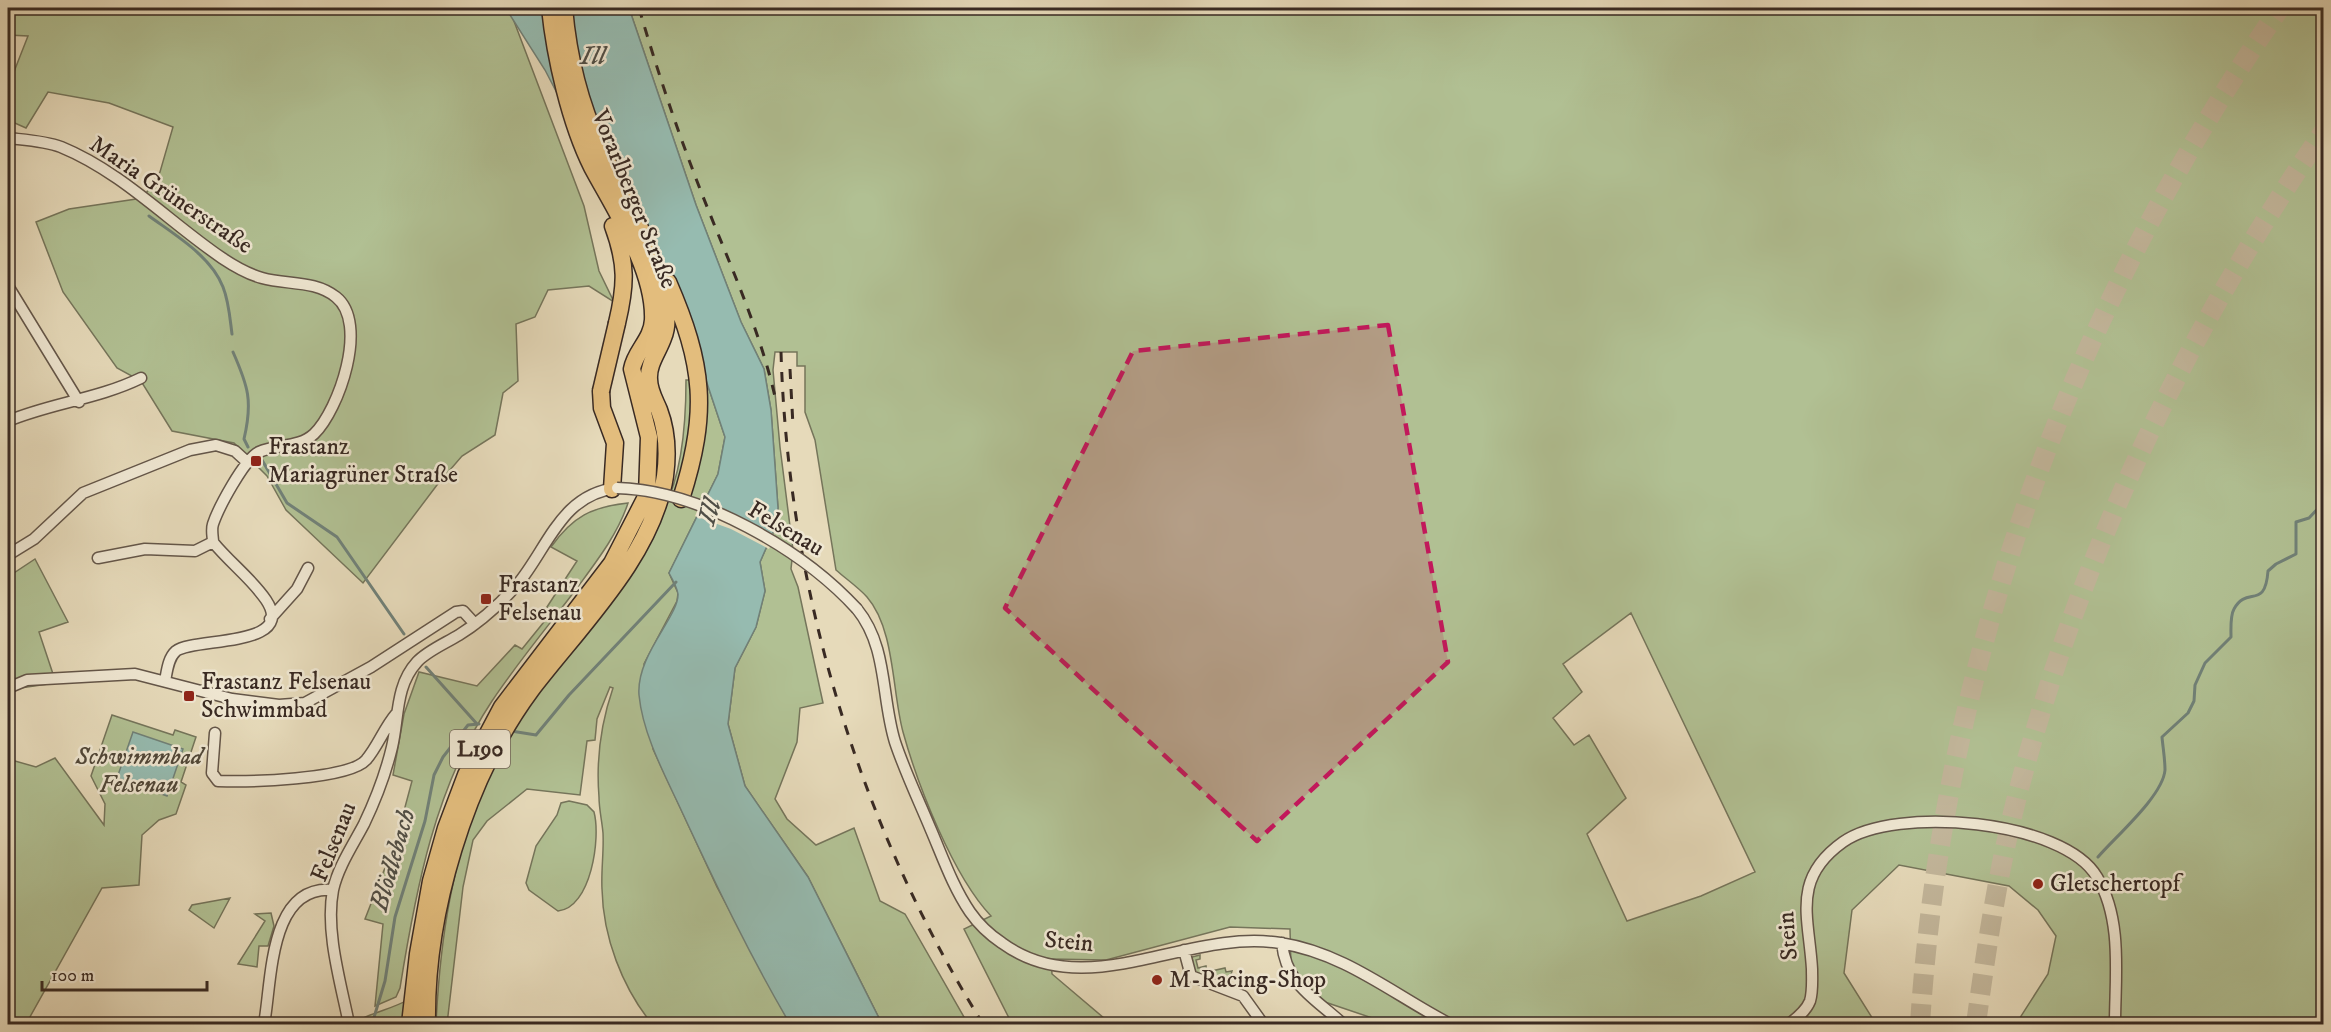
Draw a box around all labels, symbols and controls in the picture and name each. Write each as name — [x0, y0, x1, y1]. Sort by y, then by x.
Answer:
water label: Ill — [579, 40, 609, 73]
street label: Vorarlberger Straße — [584, 104, 684, 293]
street label: Maria Grünerstraße — [84, 129, 258, 261]
place label: Frastanz Mariagrüner Straße — [268, 432, 458, 490]
marker: Frastanz Mariagrüner Straße — [249, 454, 263, 468]
water label: Ill — [690, 492, 730, 531]
street label: Felsenau — [742, 495, 830, 563]
place label: Frastanz Felsenau — [498, 570, 582, 628]
marker: Frastanz Felsenau — [479, 592, 493, 606]
place label: Frastanz Felsenau Schwimmbad — [201, 667, 371, 725]
marker: Frastanz Felsenau Schwimmbad — [182, 689, 196, 703]
road number: L190 — [450, 730, 510, 768]
park label: Schwimmbad Felsenau — [75, 742, 206, 800]
street label: Felsenau — [304, 798, 364, 886]
water label: Blödlebach — [362, 805, 423, 916]
place label: Gletschertopf — [2050, 869, 2184, 899]
marker: Gletschertopf — [2031, 877, 2045, 891]
street label: Stein — [1771, 910, 1805, 962]
street label: Stein — [1043, 925, 1095, 959]
scale bar — [42, 954, 207, 992]
text: 100 m — [51, 965, 94, 987]
place label: M-Racing-Shop — [1169, 965, 1326, 995]
marker: M-Racing-Shop — [1150, 973, 1164, 987]

